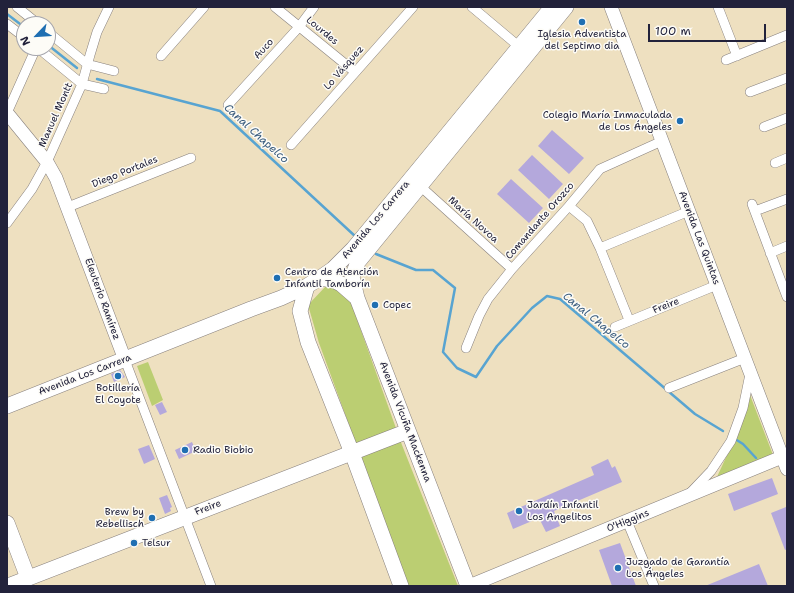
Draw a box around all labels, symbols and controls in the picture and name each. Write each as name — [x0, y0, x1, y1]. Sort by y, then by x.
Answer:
street label: Lourdes — [303, 14, 341, 48]
north arrow — [16, 16, 56, 56]
scale bar — [650, 16, 768, 42]
marker: Iglesia Adventista del Septimo dia — [577, 17, 587, 27]
text: 100 m — [655, 23, 691, 39]
place label: Iglesia Adventista del Septimo dia — [538, 28, 626, 52]
text: N — [17, 34, 34, 48]
street label: Auco — [252, 36, 276, 62]
street label: Lo Vásquez — [322, 43, 366, 93]
street label: Manuel Montt — [36, 81, 76, 149]
water label: Canal Chapelco — [221, 102, 291, 166]
place label: Colegio María Inmaculada de Los Ángeles — [543, 109, 672, 132]
marker: Colegio María Inmaculada de Los Ángeles — [675, 116, 685, 126]
street label: Diego Portales — [90, 153, 160, 191]
street label: Avenida Los Carrera — [340, 178, 412, 262]
street label: Comandante Orozco — [503, 180, 577, 262]
street label: Avenida Las Quintas — [676, 189, 722, 287]
street label: María Novoa — [445, 194, 501, 246]
street label: Eleuterio Ramírez — [82, 256, 122, 342]
place label: Centro de Atención Infantil Tamborín — [285, 266, 378, 290]
marker: Centro de Atención Infantil Tamborín — [272, 273, 282, 283]
water label: Canal Chapelco — [560, 290, 632, 352]
street label: Freire — [651, 295, 681, 317]
place label: Copec — [383, 299, 411, 311]
marker: Copec — [370, 300, 380, 310]
street label: Avenida Los Carrera — [37, 352, 133, 398]
street label: Avenida Vicuña Mackenna — [376, 360, 434, 484]
marker: Botillería El Coyote — [113, 371, 123, 381]
place label: Botillería El Coyote — [95, 382, 141, 406]
place label: Radio Biobio — [193, 444, 253, 456]
marker: Radio Biobio — [180, 445, 190, 455]
street label: Freire — [193, 498, 223, 518]
place label: Jardín Infantil Los Angelitos — [527, 499, 598, 522]
place label: Brew by Rebellisch — [96, 506, 144, 530]
marker: Jardín Infantil Los Angelitos — [514, 506, 524, 516]
street label: O'Higgins — [605, 507, 651, 535]
marker: Brew by Rebellisch — [147, 513, 157, 523]
place label: Telsur — [142, 537, 171, 549]
marker: Telsur — [129, 538, 139, 548]
place label: Juzgado de Garantía Los Ángeles — [626, 556, 729, 580]
marker: Juzgado de Garantía Los Ángeles — [613, 563, 623, 573]

